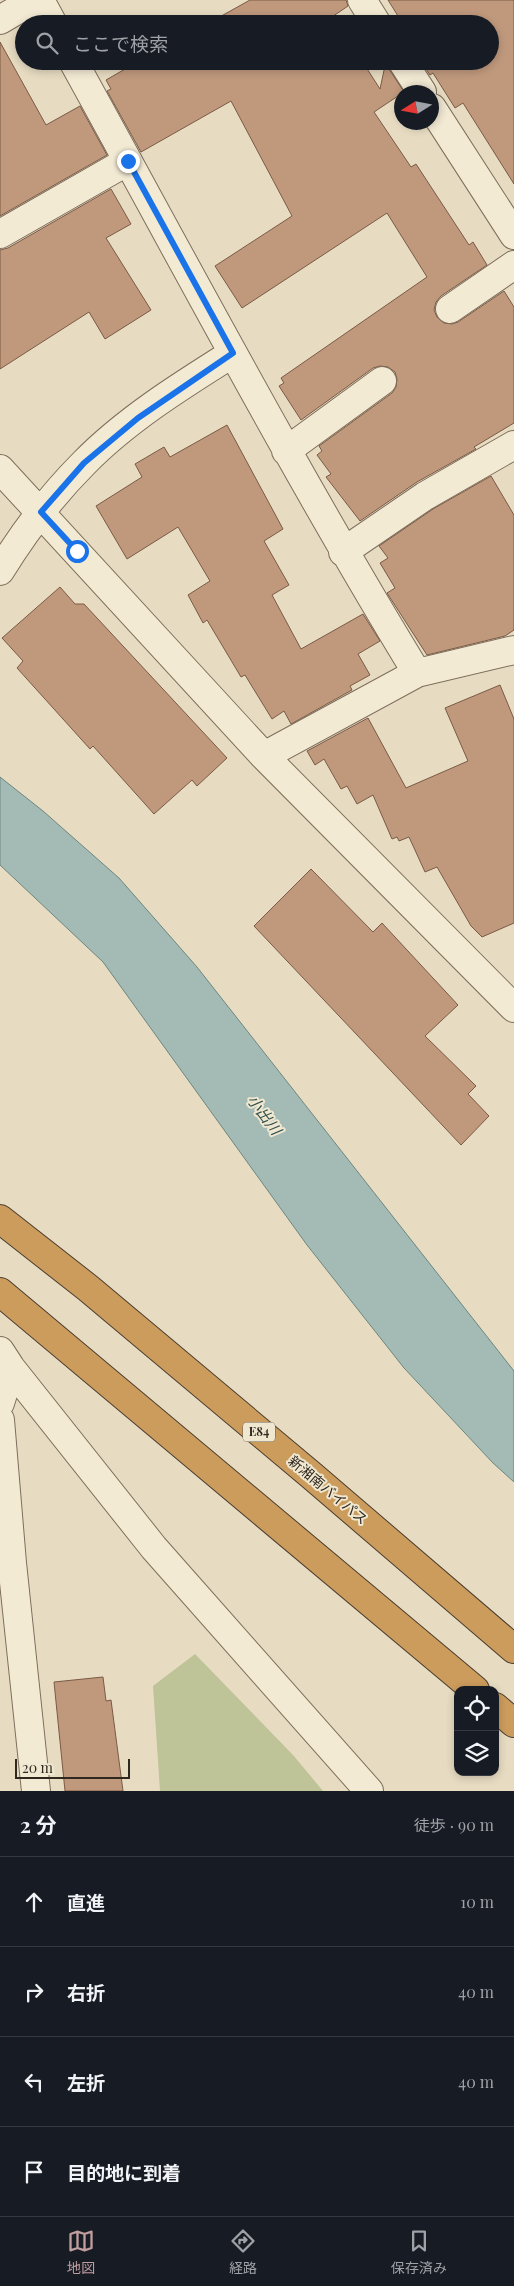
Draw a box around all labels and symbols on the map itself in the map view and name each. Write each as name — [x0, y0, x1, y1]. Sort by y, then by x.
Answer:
north arrow — [394, 85, 439, 130]
route end — [117, 150, 140, 173]
route start — [66, 540, 89, 563]
water label: 小出川 — [243, 1090, 288, 1140]
road number: E84 — [243, 1422, 275, 1441]
street label: 新湘南バイパス — [285, 1451, 372, 1528]
scale bar — [15, 1756, 130, 1779]

